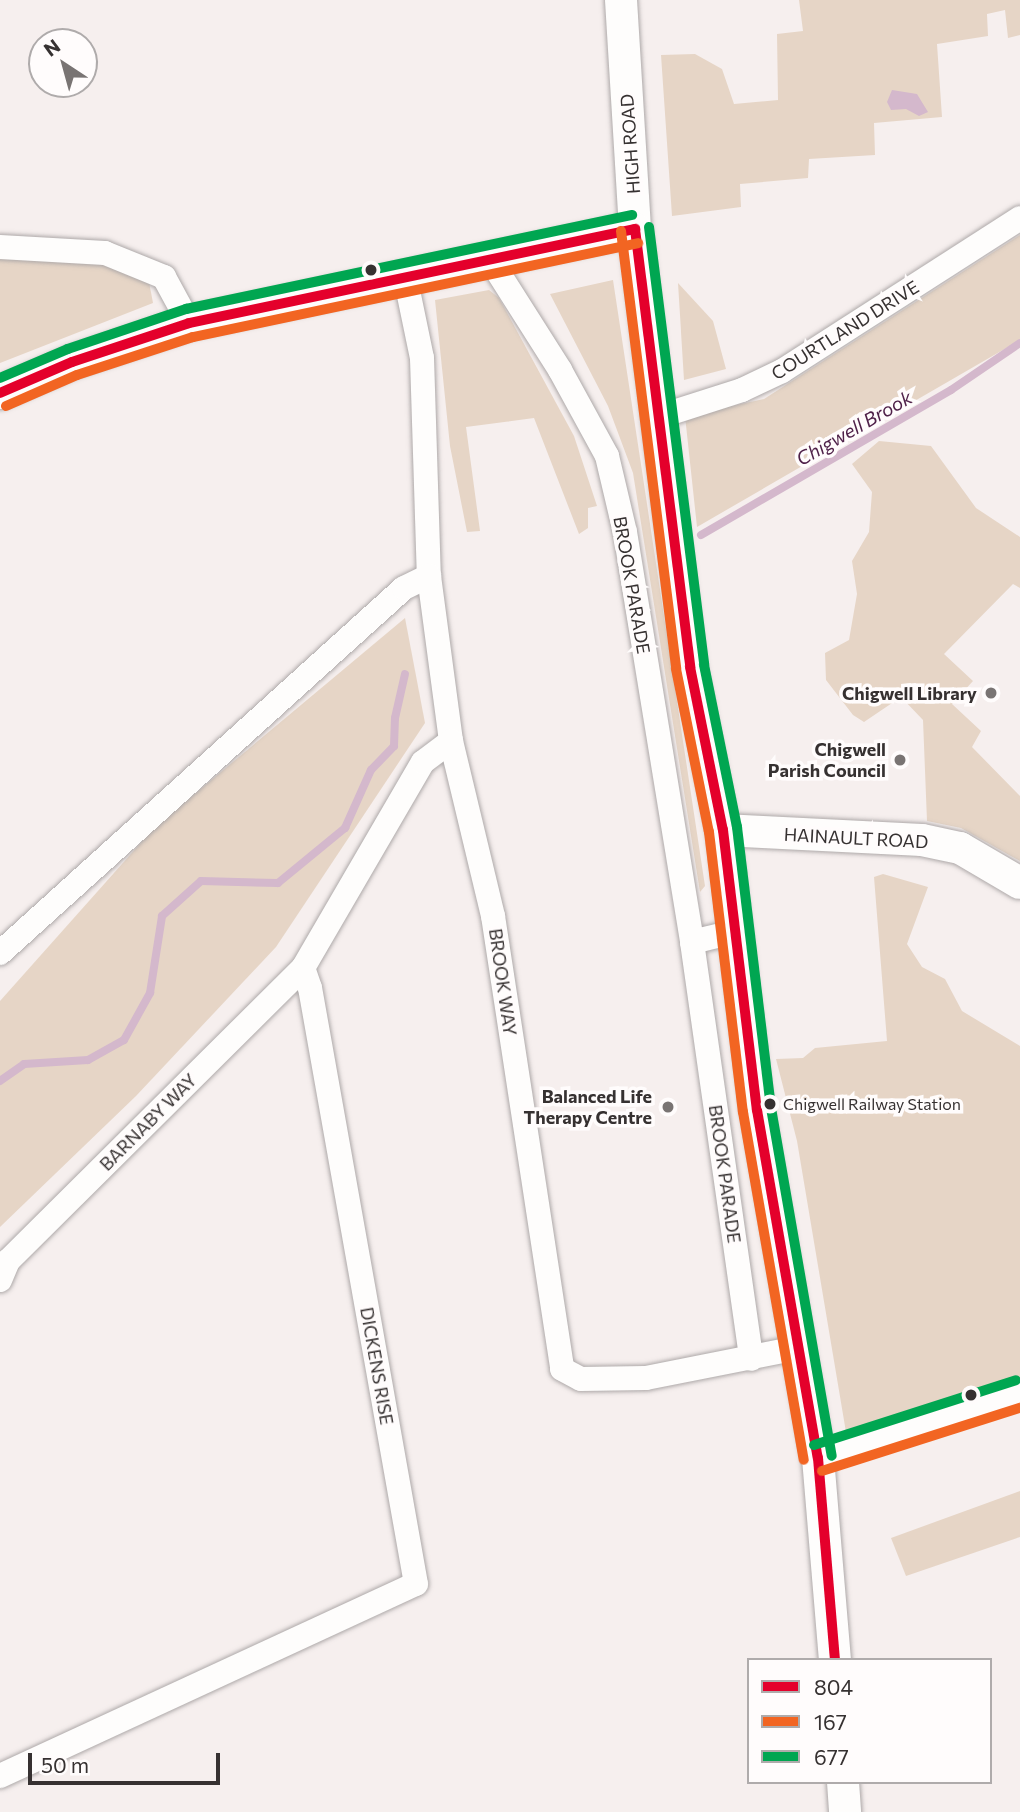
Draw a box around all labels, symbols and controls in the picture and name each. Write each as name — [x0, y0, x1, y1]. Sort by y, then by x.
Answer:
north arrow — [28, 28, 98, 98]
text: N — [39, 34, 64, 61]
street label: HIGH ROAD — [616, 93, 644, 195]
unlabelled marker — [364, 263, 378, 277]
street label: COURTLAND DRIVE — [767, 276, 923, 384]
water label: Chigwell Brook — [792, 386, 916, 470]
street label: BROOK PARADE — [609, 514, 655, 656]
place label: Chigwell Library — [842, 682, 977, 704]
marker: Chigwell Library — [983, 685, 999, 701]
place label: Chigwell Parish Council — [768, 739, 886, 782]
marker: Chigwell Parish Council — [892, 752, 908, 768]
street label: HAINAULT ROAD — [783, 823, 929, 853]
street label: BROOK WAY — [485, 927, 521, 1037]
street label: BARNABY WAY — [95, 1069, 201, 1175]
place label: Balanced Life Therapy Centre — [524, 1086, 652, 1128]
place label: Chigwell Railway Station — [783, 1094, 961, 1114]
marker: Balanced Life Therapy Centre — [658, 1097, 678, 1117]
marker: Chigwell Railway Station — [763, 1097, 777, 1111]
street label: BROOK PARADE — [705, 1103, 745, 1245]
street label: DICKENS RISE — [356, 1305, 398, 1427]
unlabelled marker — [964, 1388, 978, 1402]
legend — [747, 1658, 992, 1784]
text: 804 — [814, 1674, 853, 1699]
text: 167 — [814, 1709, 847, 1734]
scale bar — [32, 1738, 224, 1782]
text: 677 — [814, 1744, 849, 1769]
text: 50 m — [41, 1752, 89, 1777]

